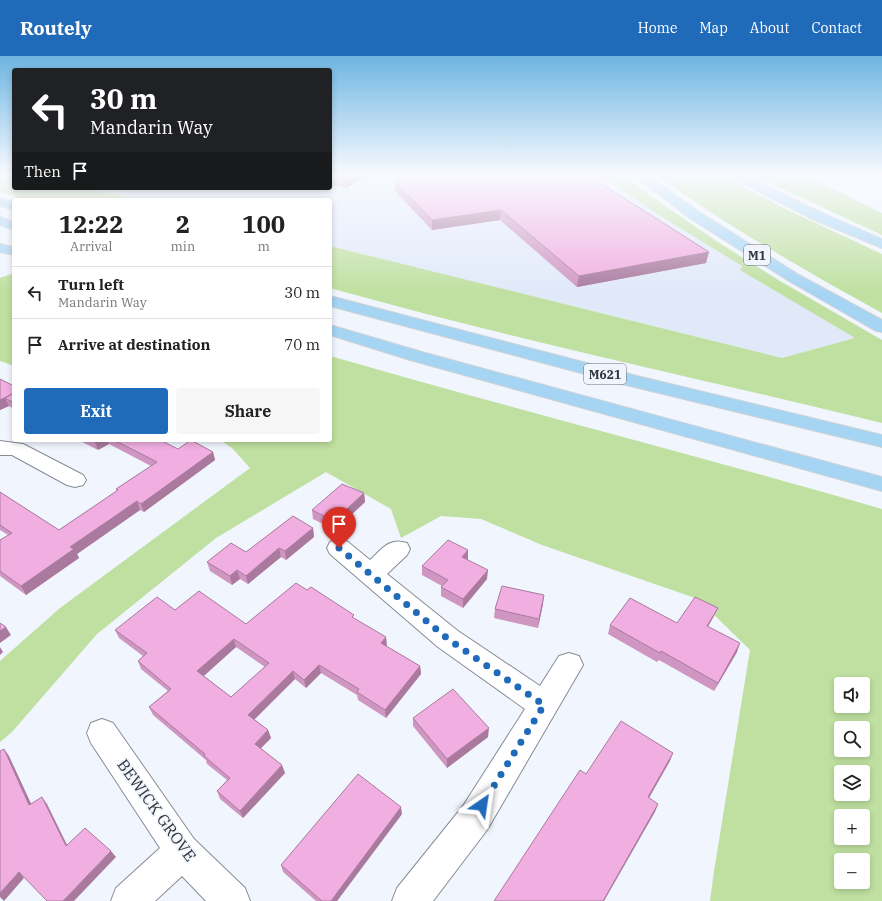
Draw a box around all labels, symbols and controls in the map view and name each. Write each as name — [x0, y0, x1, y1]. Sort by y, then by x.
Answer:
text: Routely — [20, 16, 92, 40]
text: Home — [638, 19, 677, 37]
text: Map — [699, 19, 728, 37]
text: About — [750, 19, 789, 37]
text: Contact — [811, 19, 862, 37]
text: 30 m — [90, 80, 157, 117]
icon: left — [24, 84, 76, 136]
text: Mandarin Way — [90, 116, 213, 139]
icon: arrive — [69, 160, 91, 182]
text: Then — [24, 162, 61, 181]
text: 12:22 — [59, 208, 124, 240]
text: 2 — [176, 208, 190, 240]
text: 100 — [242, 208, 285, 240]
text: Arrival — [70, 238, 112, 255]
text: min — [170, 238, 195, 255]
text: m — [257, 238, 270, 255]
road number: M1 — [744, 245, 770, 265]
text: Turn left — [58, 275, 124, 294]
icon: left — [24, 282, 46, 304]
text: 30 m — [284, 283, 320, 302]
text: Mandarin Way — [58, 294, 147, 311]
icon: arrive — [24, 334, 46, 356]
text: Arrive at destination — [58, 335, 210, 354]
text: 70 m — [284, 335, 320, 354]
road number: M621 — [584, 364, 626, 384]
button: Exit — [24, 388, 168, 434]
button: Share — [176, 388, 320, 434]
pin — [322, 507, 356, 548]
icon: arrive — [328, 513, 350, 535]
map controls — [834, 677, 870, 889]
button: sound — [834, 677, 870, 713]
button: search — [834, 721, 870, 757]
street label: BEWICK GROVE — [113, 755, 201, 865]
button: layers — [834, 765, 870, 801]
position arrow — [461, 784, 503, 826]
button: + — [834, 809, 870, 845]
button: − — [834, 853, 870, 889]

